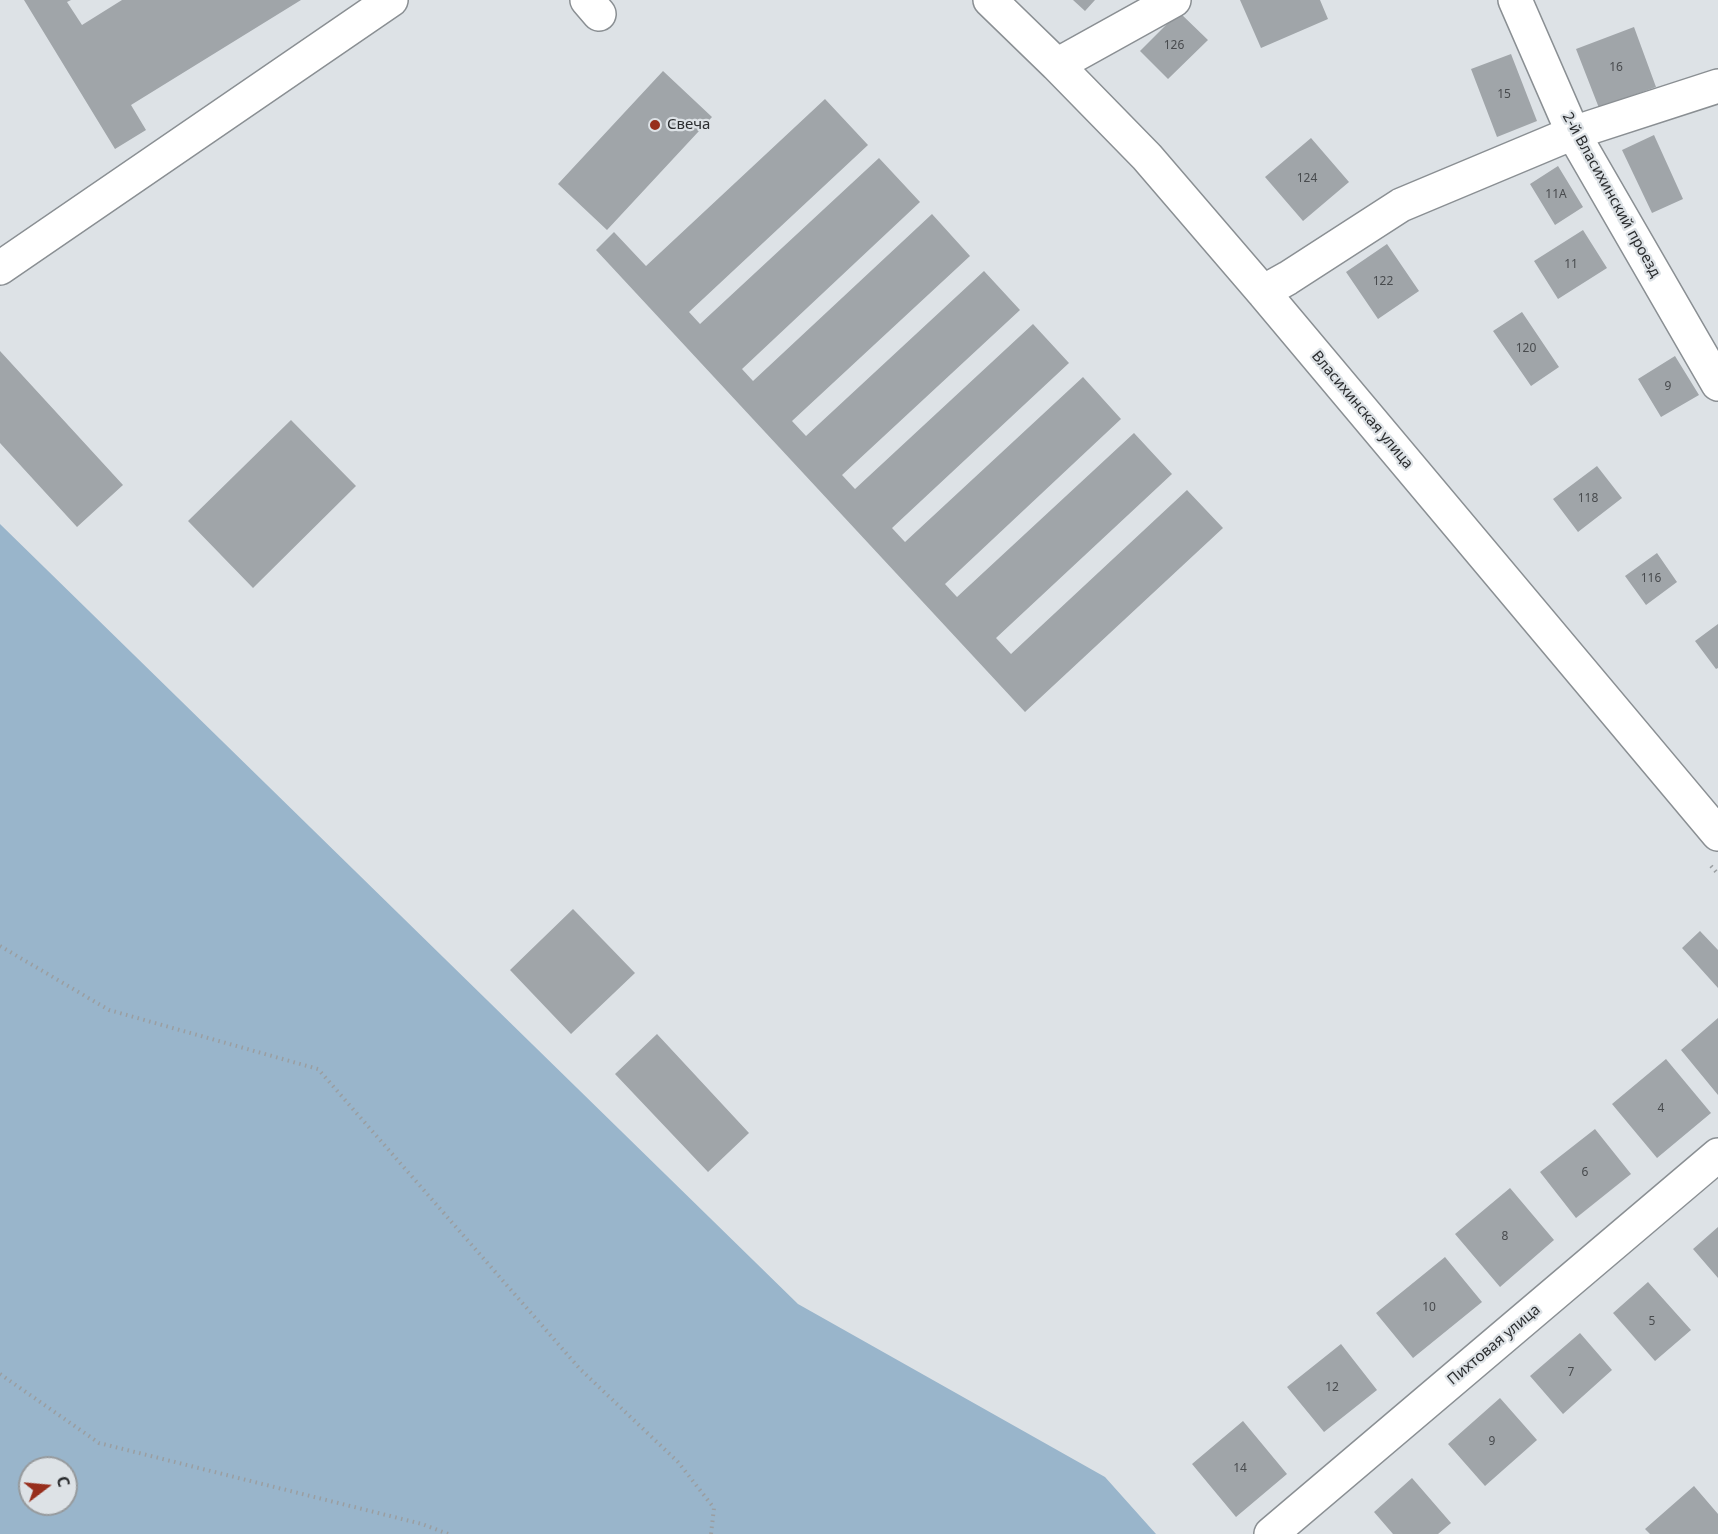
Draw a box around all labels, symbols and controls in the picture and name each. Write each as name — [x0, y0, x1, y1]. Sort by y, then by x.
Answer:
house number: 126 — [1164, 39, 1184, 53]
house number: 16 — [1609, 61, 1623, 75]
house number: 15 — [1497, 88, 1511, 102]
street label: 2-й Власихинский проезд — [1558, 109, 1664, 281]
place label: Свеча — [667, 116, 710, 134]
marker: Свеча — [648, 118, 662, 132]
house number: 124 — [1297, 172, 1317, 186]
house number: 11А — [1545, 188, 1567, 202]
house number: 11 — [1564, 258, 1578, 272]
house number: 122 — [1373, 275, 1393, 289]
house number: 120 — [1516, 342, 1536, 356]
street label: Власихинская улица — [1307, 347, 1417, 473]
house number: 9 — [1665, 380, 1671, 394]
house number: 118 — [1578, 492, 1598, 506]
house number: 116 — [1641, 572, 1661, 586]
house number: 4 — [1658, 1102, 1664, 1116]
house number: 6 — [1582, 1166, 1588, 1180]
house number: 8 — [1502, 1230, 1508, 1244]
house number: 10 — [1422, 1301, 1436, 1315]
street label: Пихтовая улица — [1444, 1301, 1544, 1389]
house number: 5 — [1649, 1315, 1655, 1329]
house number: 7 — [1568, 1366, 1574, 1380]
house number: 12 — [1325, 1381, 1339, 1395]
house number: 9 — [1489, 1435, 1495, 1449]
north arrow — [18, 1456, 78, 1516]
house number: 14 — [1233, 1462, 1247, 1476]
text: С — [51, 1474, 75, 1490]

